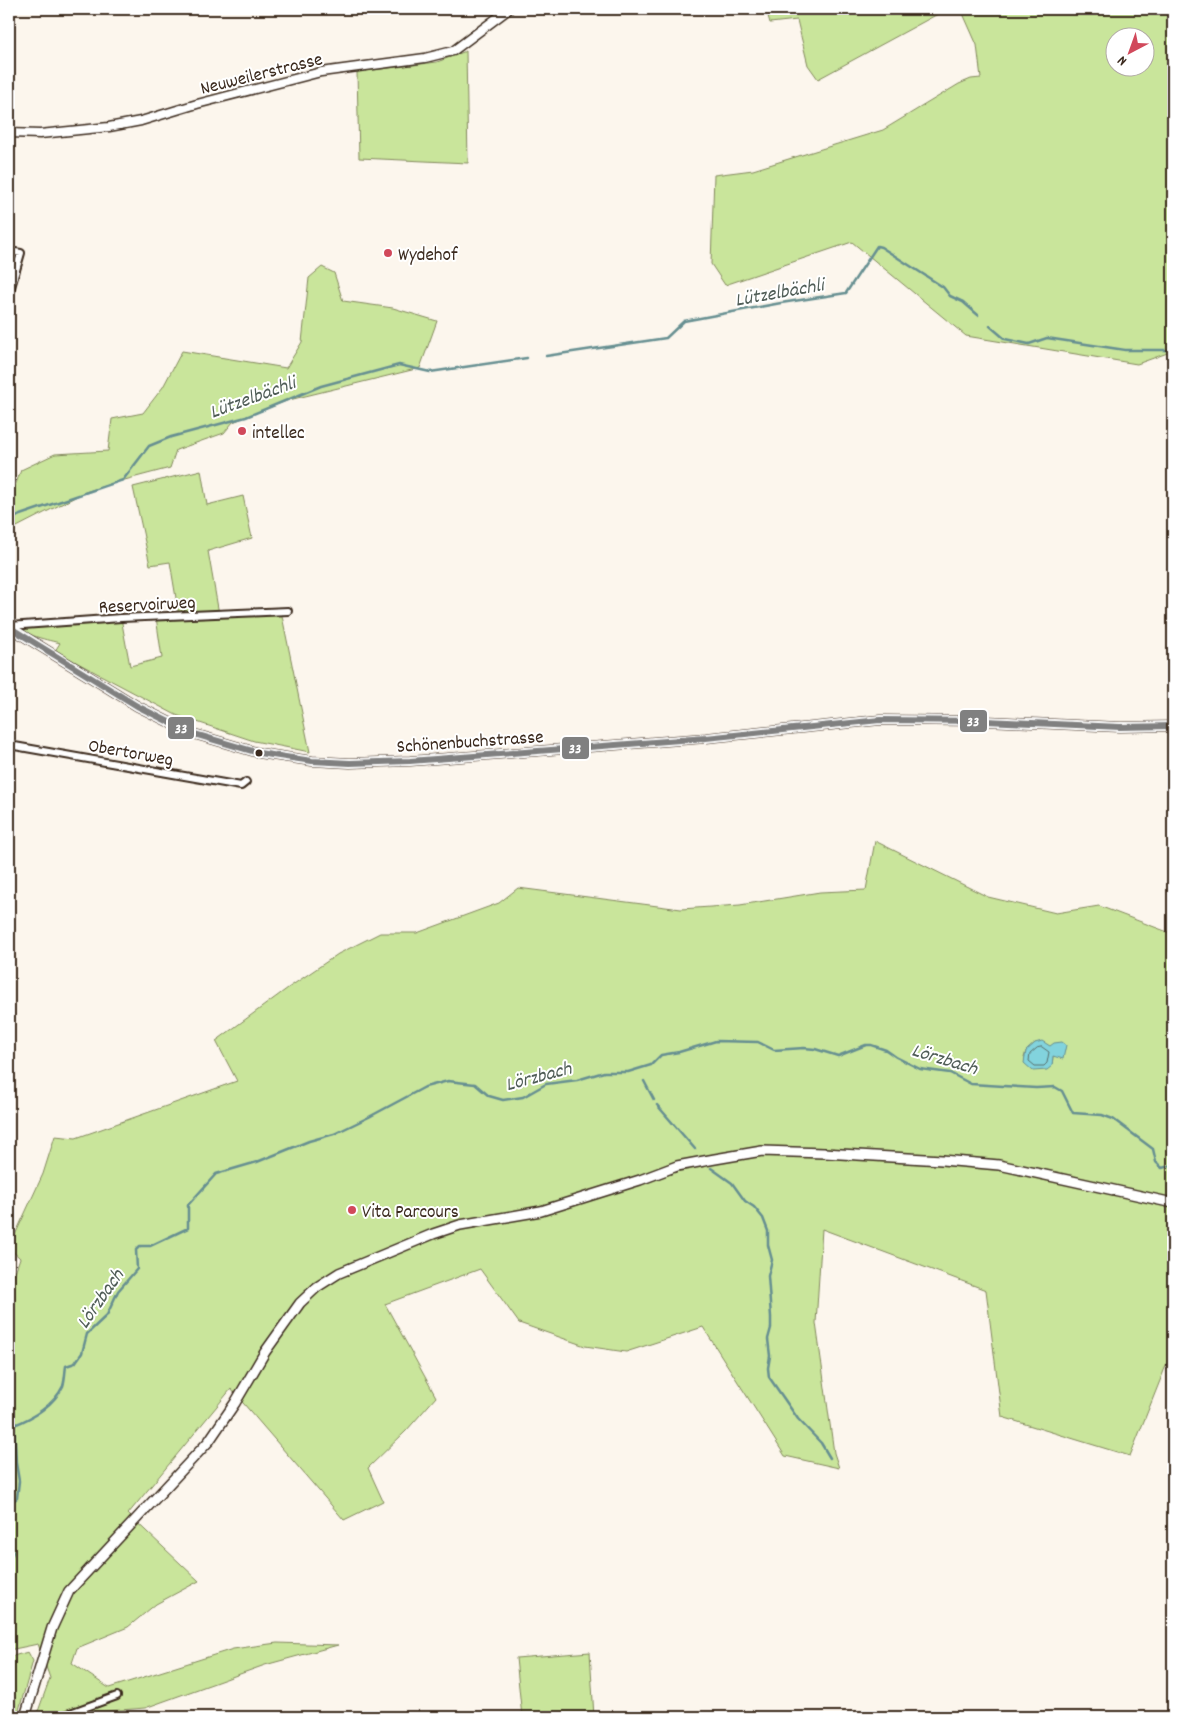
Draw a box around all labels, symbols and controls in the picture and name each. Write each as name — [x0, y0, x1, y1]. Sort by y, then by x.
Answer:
north arrow — [1104, 28, 1154, 78]
street label: Neuweilerstrasse — [198, 47, 326, 104]
text: N — [1114, 50, 1132, 70]
place label: Wydehof — [398, 243, 459, 270]
marker: Wydehof — [382, 247, 394, 259]
water label: Lützelbächli — [733, 272, 829, 316]
water label: Lützelbächli — [206, 369, 303, 427]
place label: intellec — [252, 421, 305, 448]
marker: intellec — [236, 425, 248, 437]
street label: Reservoirweg — [98, 590, 196, 623]
line badge: 33 — [959, 709, 988, 733]
text: 33 — [967, 713, 979, 733]
line badge: 33 — [167, 716, 195, 740]
text: 33 — [175, 720, 187, 740]
street label: Schönenbuchstrasse — [396, 725, 545, 762]
street label: Obertorweg — [86, 734, 175, 775]
line badge: 33 — [561, 736, 590, 760]
text: 33 — [569, 740, 581, 760]
unlabelled marker — [254, 748, 264, 758]
water label: Lörzbach — [908, 1038, 981, 1084]
water label: Lörzbach — [503, 1055, 576, 1100]
place label: Vita Parcours — [362, 1200, 459, 1227]
marker: Vita Parcours — [346, 1204, 358, 1216]
water label: Lörzbach — [71, 1263, 133, 1335]

